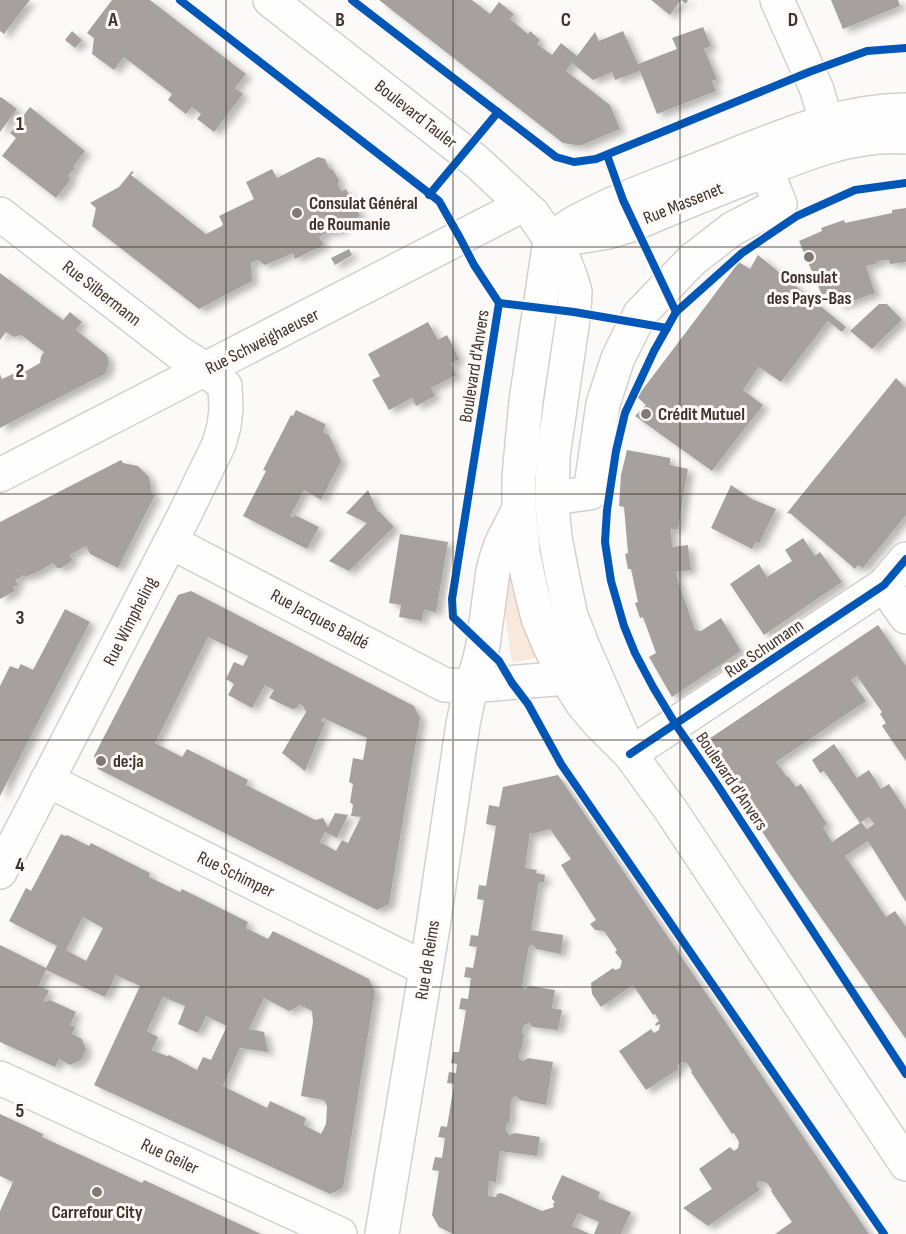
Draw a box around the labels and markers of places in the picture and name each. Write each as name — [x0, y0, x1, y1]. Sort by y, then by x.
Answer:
place label: Consulat Général de Roumanie — [309, 193, 418, 235]
marker: Consulat Général de Roumanie — [290, 206, 304, 220]
marker: Consulat des Pays-Bas — [802, 250, 816, 264]
place label: Consulat des Pays-Bas — [767, 267, 851, 309]
place label: Crédit Mutuel — [658, 404, 745, 425]
marker: Crédit Mutuel — [639, 407, 653, 421]
place label: de:ja — [113, 751, 144, 772]
marker: de:ja — [94, 754, 108, 768]
marker: Carrefour City — [90, 1185, 104, 1199]
place label: Carrefour City — [52, 1202, 143, 1223]

